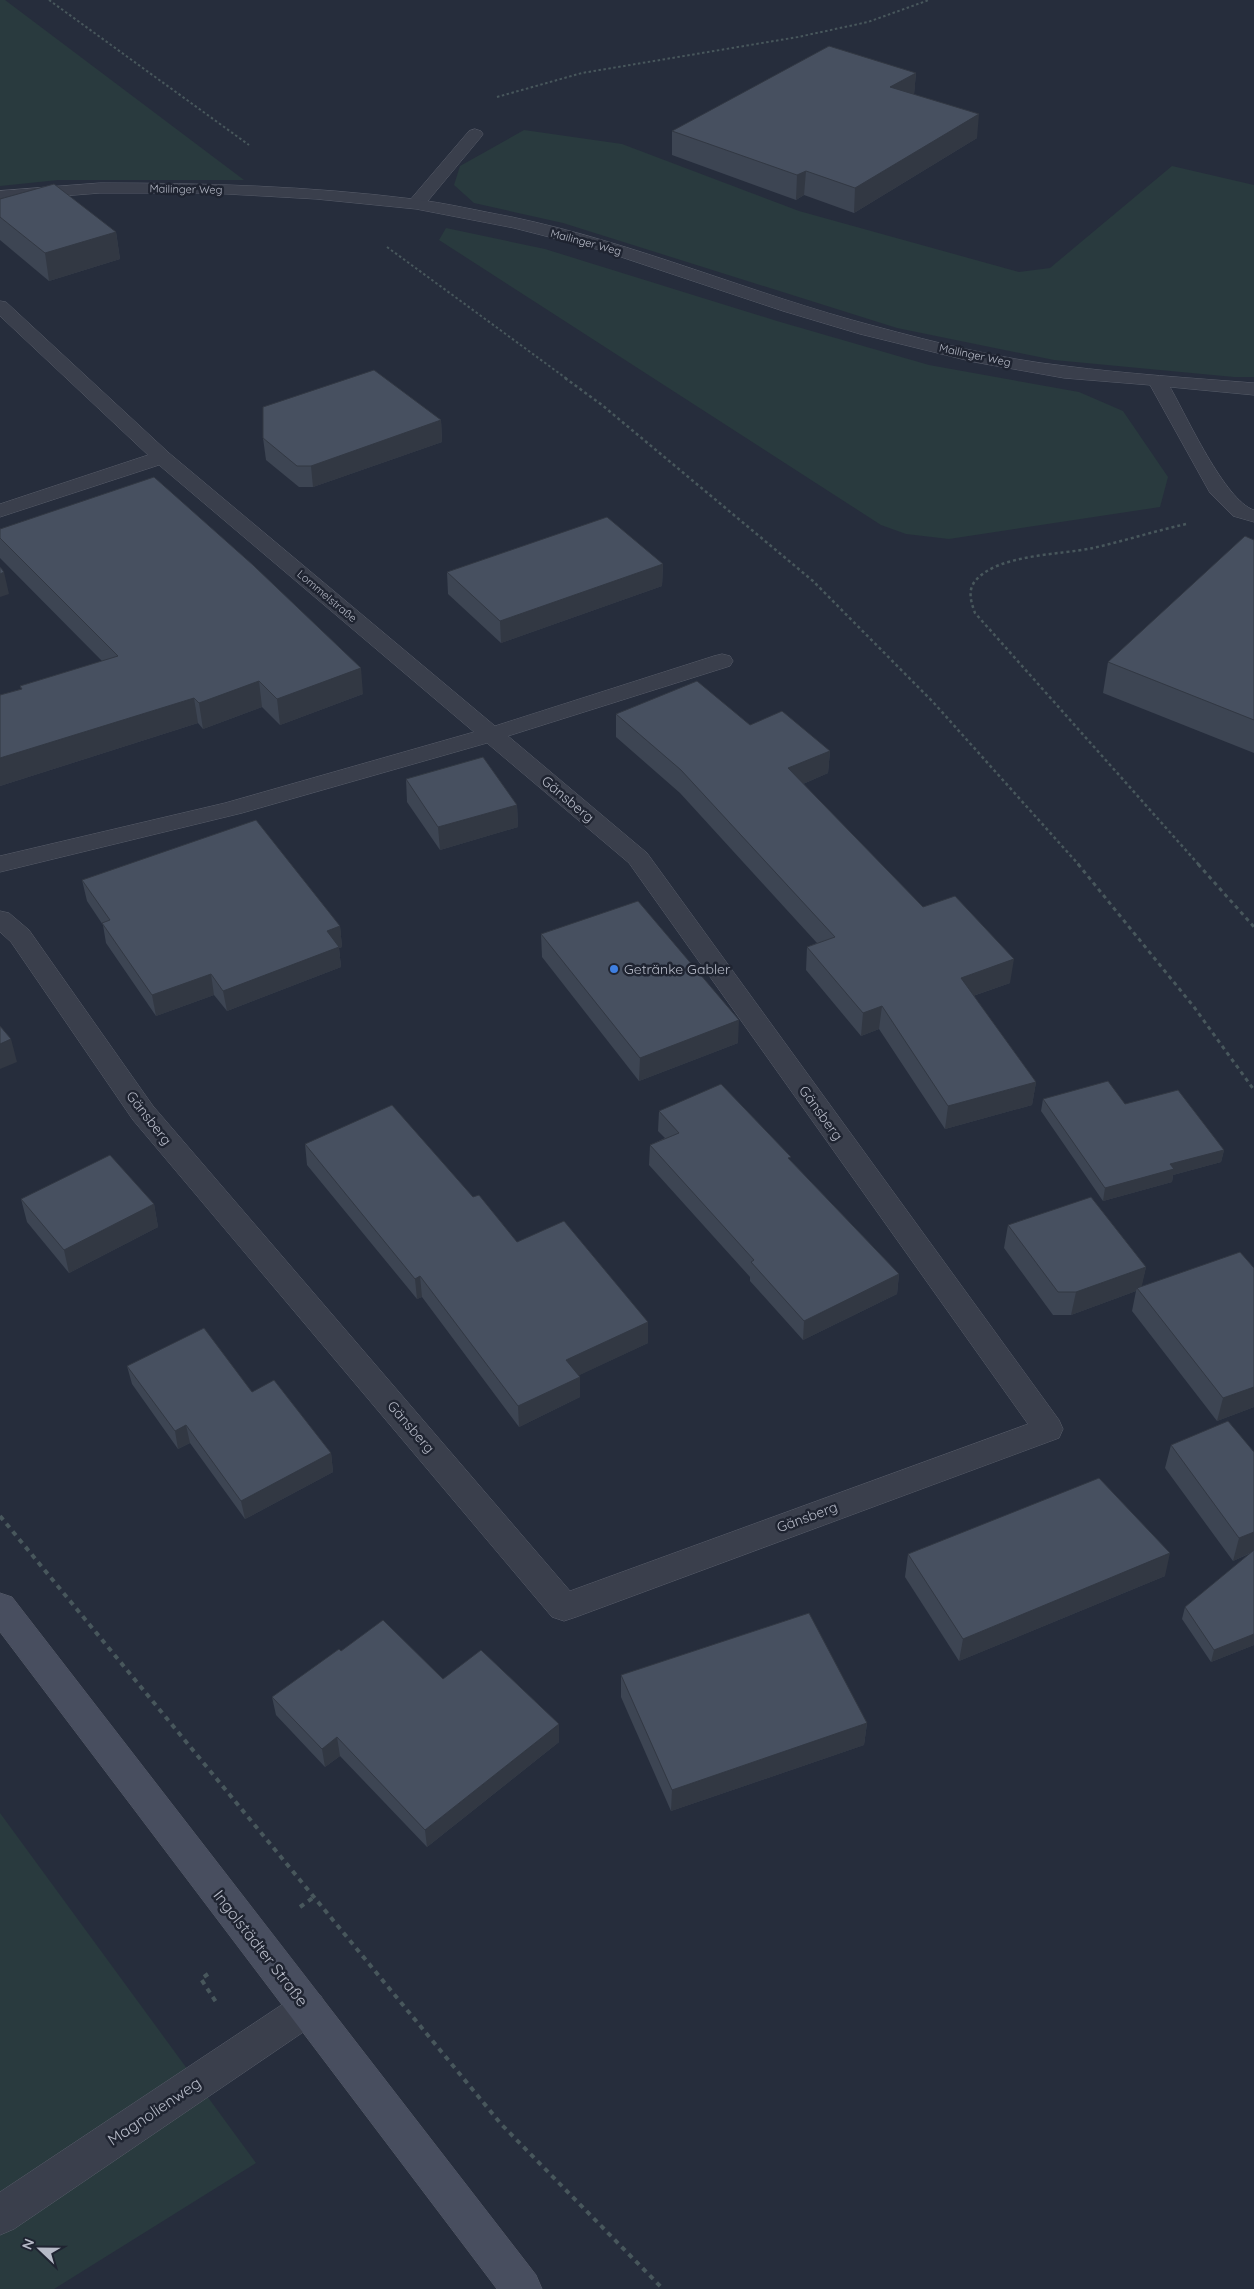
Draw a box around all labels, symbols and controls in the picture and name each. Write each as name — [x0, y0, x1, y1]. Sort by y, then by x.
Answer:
street label: Mailinger Weg — [149, 181, 223, 197]
street label: Mailinger Weg — [549, 226, 623, 258]
street label: Mailinger Weg — [938, 341, 1012, 369]
street label: Lommelstraße — [294, 567, 360, 625]
street label: Gänsberg — [538, 772, 598, 826]
place label: Getränke Gabler — [624, 960, 731, 978]
marker: Getränke Gabler — [608, 963, 620, 975]
street label: Gänsberg — [795, 1082, 847, 1144]
street label: Gänsberg — [122, 1087, 176, 1149]
street label: Gänsberg — [383, 1397, 439, 1457]
street label: Gänsberg — [774, 1498, 840, 1536]
street label: Ingolstädter Straße — [209, 1886, 313, 2010]
street label: Magnolienweg — [104, 2072, 204, 2150]
north arrow — [15, 2224, 65, 2274]
text: N — [18, 2236, 38, 2252]

